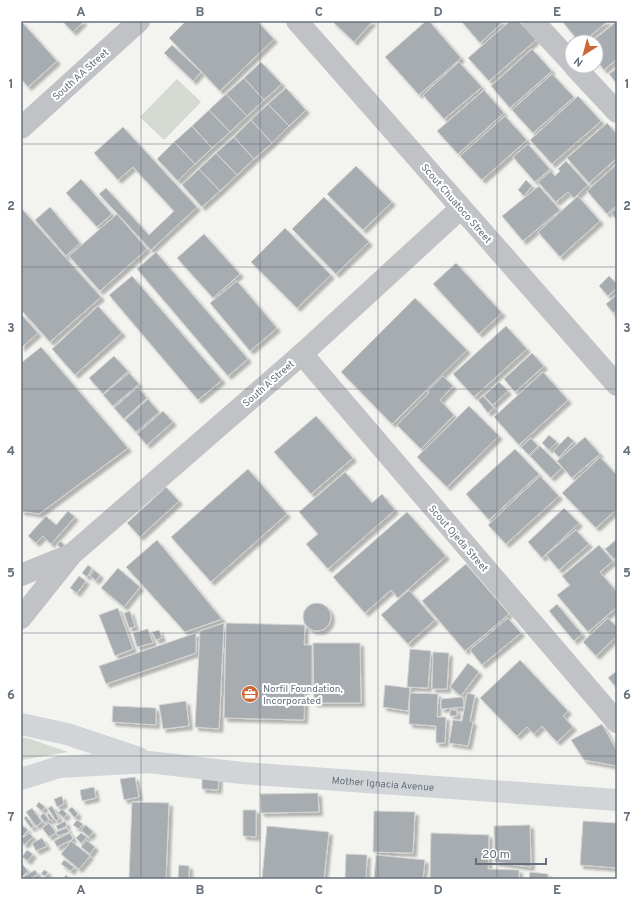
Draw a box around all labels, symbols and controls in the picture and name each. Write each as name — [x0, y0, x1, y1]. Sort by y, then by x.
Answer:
text: A — [76, 5, 86, 21]
text: B — [196, 5, 205, 21]
text: C — [315, 5, 323, 21]
text: D — [433, 5, 443, 21]
text: E — [553, 5, 561, 21]
north arrow — [564, 34, 604, 74]
street label: South AA Street — [50, 46, 112, 104]
text: N — [571, 53, 586, 69]
text: 1 — [8, 77, 14, 93]
text: 1 — [624, 77, 630, 93]
street label: Scout Chuatoco Street — [418, 162, 494, 247]
text: 2 — [7, 199, 15, 215]
text: 2 — [623, 199, 631, 215]
text: 3 — [7, 321, 15, 337]
text: 3 — [623, 321, 631, 337]
street label: South A Street — [240, 358, 298, 410]
text: 4 — [7, 444, 15, 460]
text: 4 — [623, 444, 631, 460]
street label: Scout Ojeda Street — [425, 503, 491, 575]
text: 5 — [7, 566, 15, 582]
text: 5 — [623, 566, 631, 582]
place label: Norfil Foundation, Incorporated — [263, 683, 343, 708]
office icon: Norfil Foundation, Incorporated — [240, 684, 260, 704]
text: 6 — [7, 688, 15, 704]
text: 6 — [623, 688, 631, 704]
street label: Mother Ignacia Avenue — [331, 774, 435, 795]
text: 7 — [8, 810, 15, 826]
text: 7 — [624, 810, 631, 826]
scale bar — [476, 840, 546, 866]
text: 20 m — [482, 847, 510, 863]
text: A — [76, 883, 86, 899]
text: B — [196, 883, 205, 899]
text: C — [315, 883, 323, 899]
text: D — [433, 883, 443, 899]
text: E — [553, 883, 561, 899]

